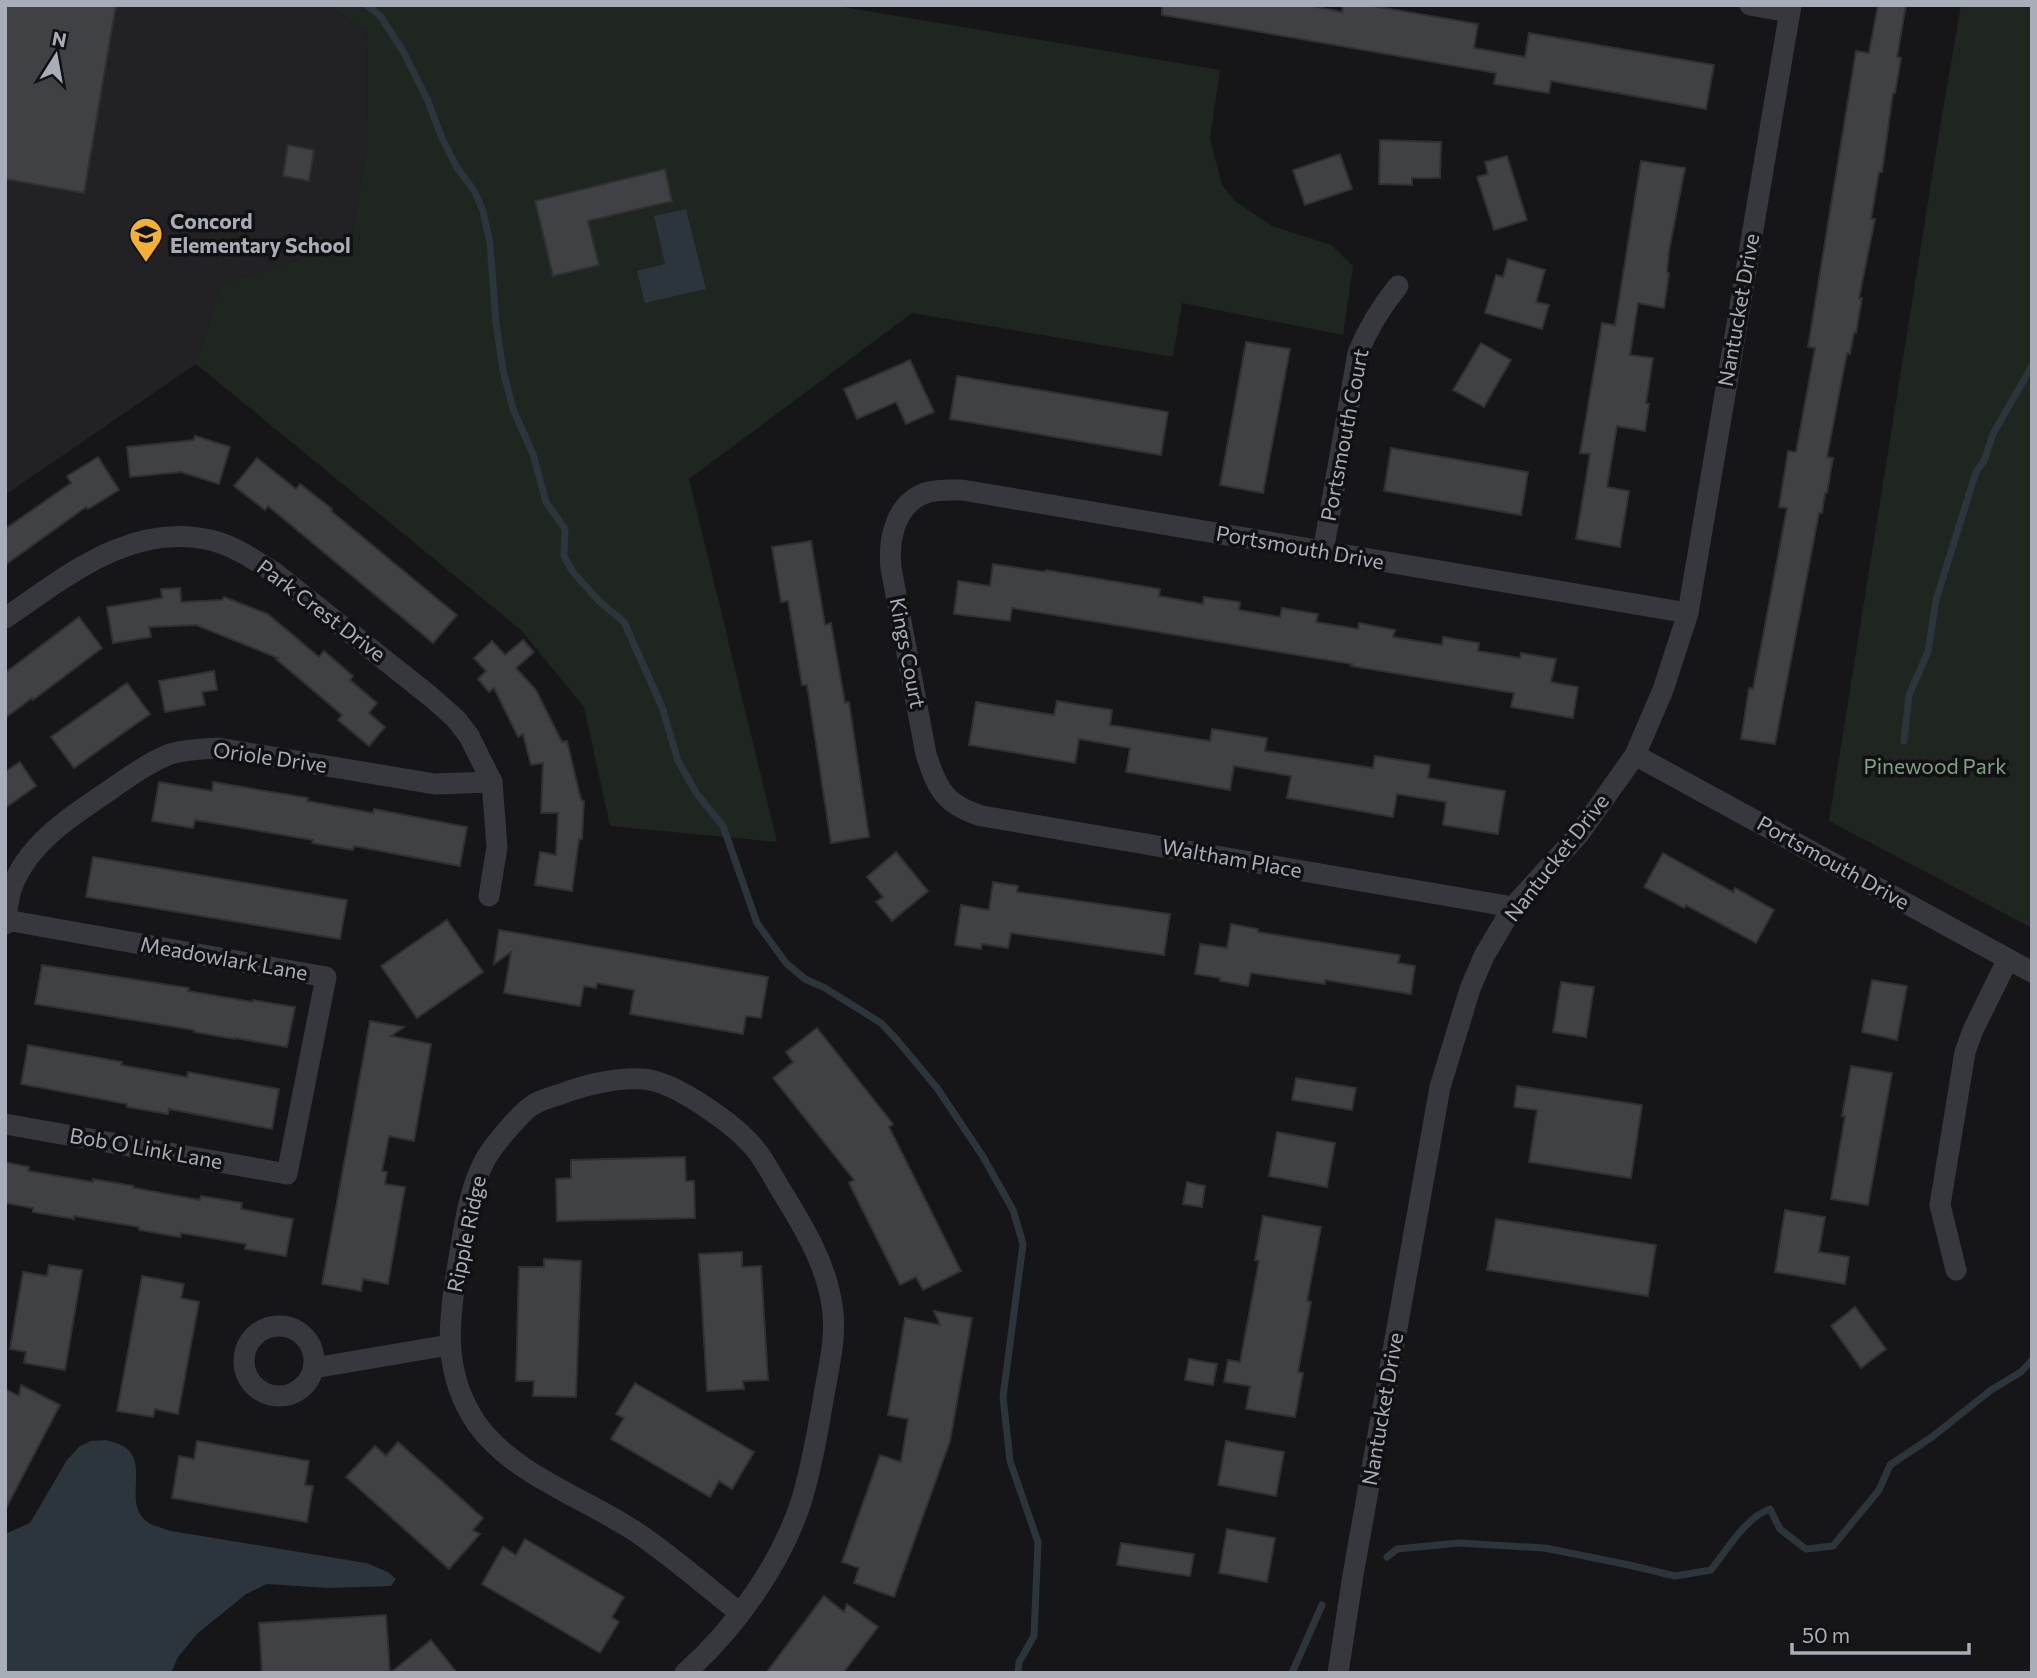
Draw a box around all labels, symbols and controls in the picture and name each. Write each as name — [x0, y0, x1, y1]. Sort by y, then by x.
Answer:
north arrow — [21, 21, 91, 91]
text: N — [50, 26, 69, 51]
place label: Concord Elementary School — [170, 208, 351, 257]
school or university icon: Concord Elementary School — [127, 215, 165, 264]
street label: Nantucket Drive — [1712, 231, 1763, 388]
street label: Portsmouth Court — [1315, 347, 1372, 523]
street label: Portsmouth Drive — [1214, 519, 1386, 574]
street label: Park Crest Drive — [253, 553, 391, 666]
street label: Kings Court — [886, 595, 931, 710]
street label: Oriole Drive — [212, 736, 329, 777]
park label: Pinewood Park — [1863, 753, 2007, 778]
street label: Nantucket Drive — [1498, 788, 1613, 926]
street label: Portsmouth Drive — [1753, 810, 1914, 914]
street label: Waltham Place — [1160, 833, 1304, 882]
street label: Meadowlark Lane — [139, 931, 310, 985]
street label: Bob O Link Lane — [68, 1122, 225, 1173]
street label: Ripple Ridge — [441, 1173, 490, 1294]
street label: Nantucket Drive — [1356, 1330, 1407, 1487]
scale bar — [1792, 1612, 1969, 1656]
text: 50 m — [1802, 1622, 1850, 1647]

